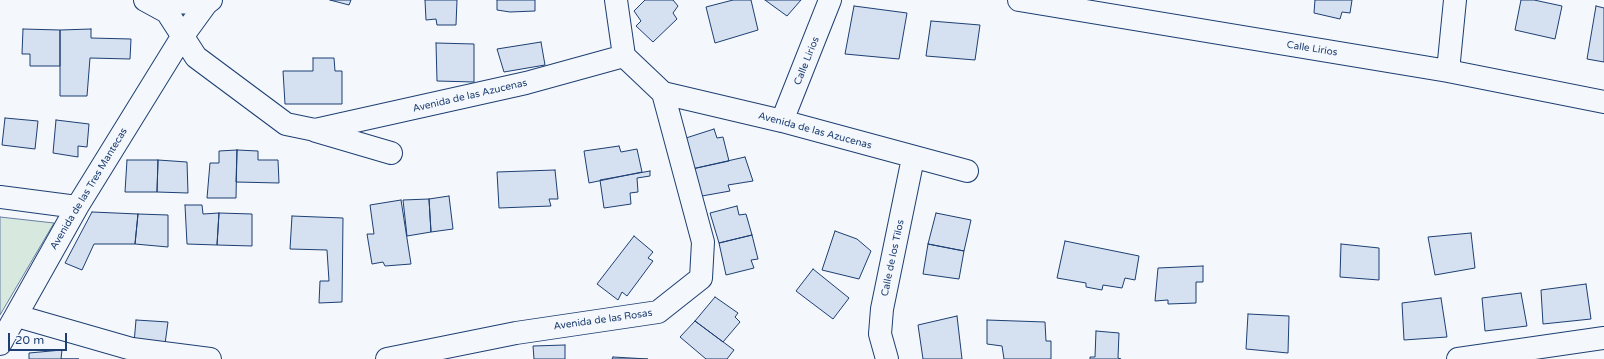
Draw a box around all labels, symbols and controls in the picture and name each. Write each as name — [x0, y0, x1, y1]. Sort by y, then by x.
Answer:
street label: Calle Lirios — [792, 35, 822, 87]
street label: Calle Lirios — [1286, 39, 1338, 59]
street label: Avenida de las Azucenas — [412, 77, 528, 115]
street label: Avenida de las Azucenas — [757, 110, 873, 152]
street label: Avenida de las Tres Mantecas — [48, 126, 130, 252]
street label: Calle de los Tilos — [879, 219, 907, 297]
street label: Avenida de las Rosas — [553, 307, 653, 333]
scale bar — [10, 325, 69, 351]
text: 20 m — [15, 333, 44, 347]

